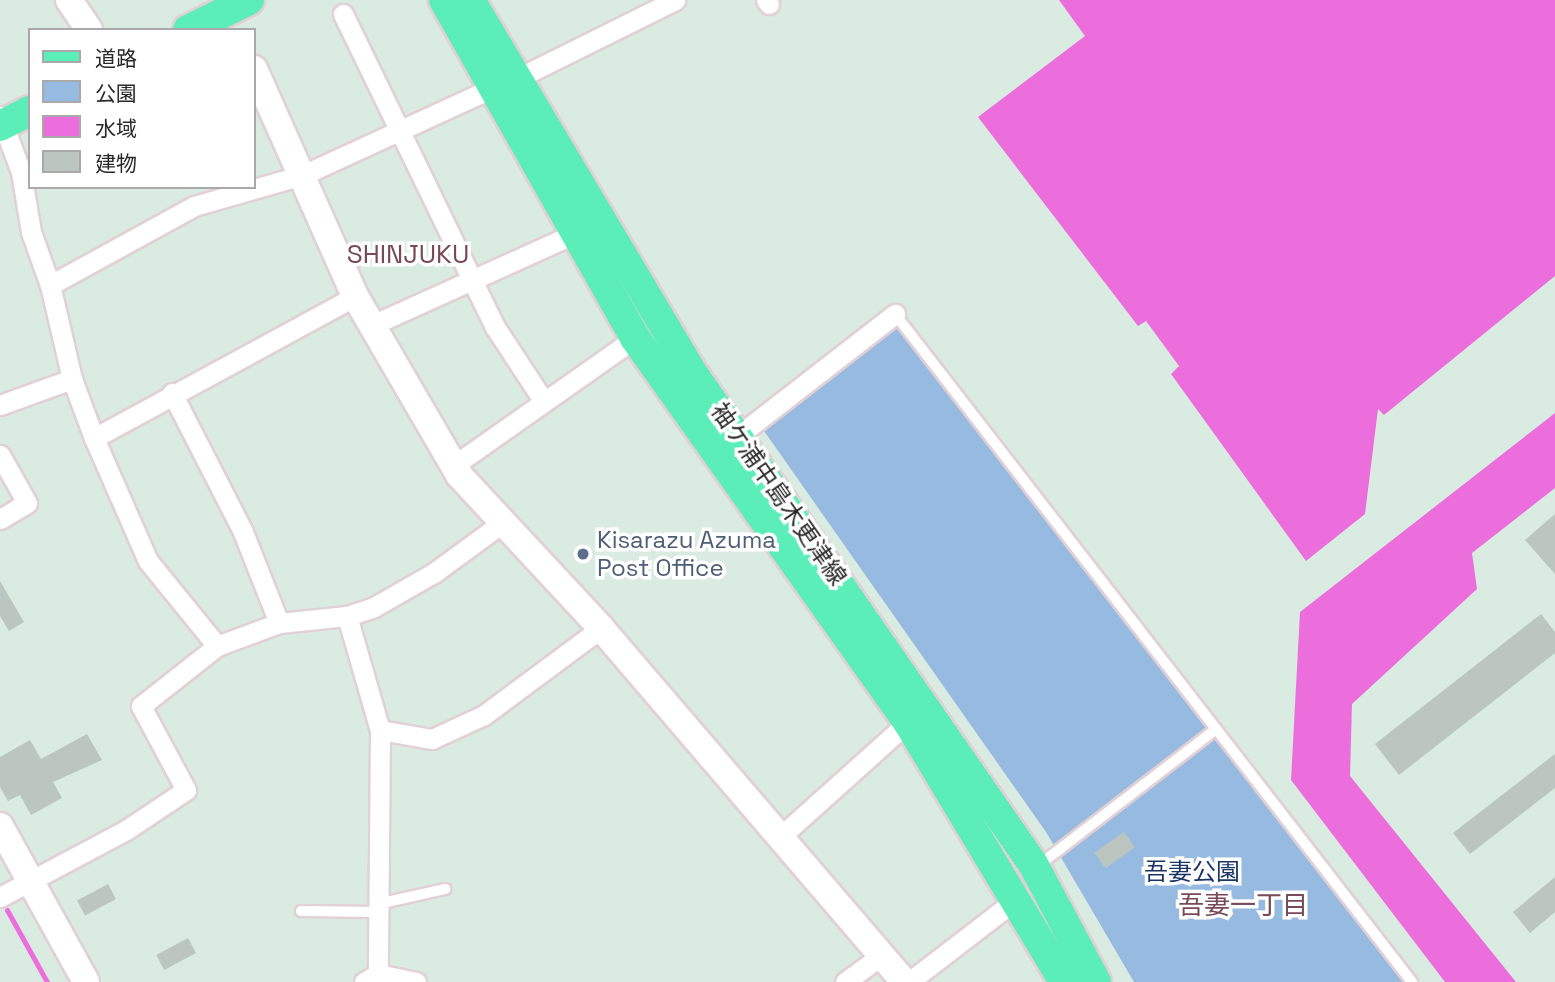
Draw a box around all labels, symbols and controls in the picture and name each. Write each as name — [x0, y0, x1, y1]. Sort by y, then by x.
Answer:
legend — [28, 28, 256, 189]
text: 道路 — [95, 45, 137, 72]
text: 公園 — [95, 80, 137, 107]
text: 水域 — [95, 115, 137, 142]
text: 建物 — [95, 150, 137, 177]
district label: SHINJUKU — [340, 239, 476, 271]
street label: 袖ケ浦中島木更津線 — [705, 397, 853, 591]
place label: Kisarazu Azuma Post Office — [597, 526, 776, 582]
marker: Kisarazu Azuma Post Office — [575, 546, 591, 562]
park label: 吾妻公園 — [1144, 858, 1240, 886]
district label: 吾妻一丁目 — [1178, 890, 1308, 922]

